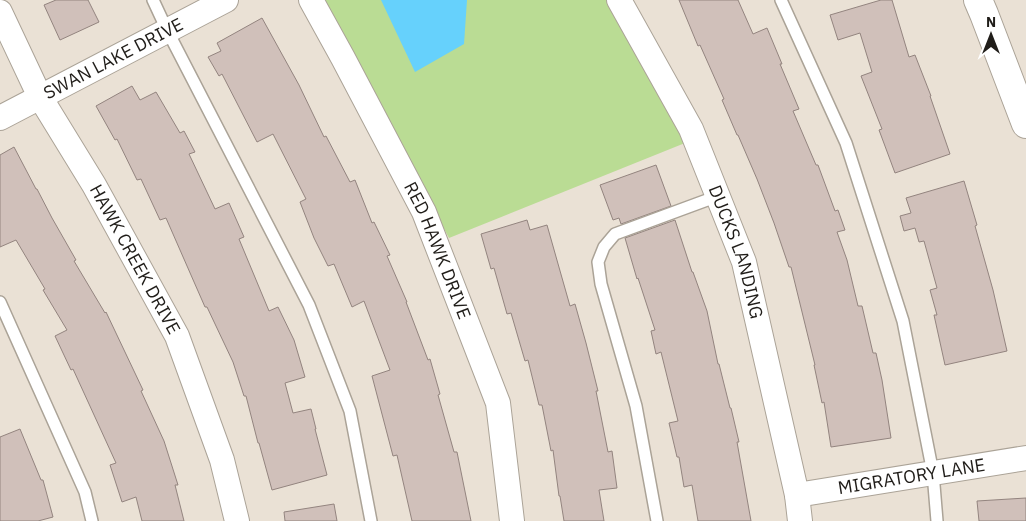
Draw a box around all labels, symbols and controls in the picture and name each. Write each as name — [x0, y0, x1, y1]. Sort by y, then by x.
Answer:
north arrow — [966, 10, 1016, 60]
street label: SWAN LAKE DRIVE — [39, 12, 187, 104]
text: N — [986, 13, 996, 31]
street label: RED HAWK DRIVE — [399, 178, 476, 322]
street label: HAWK CREEK DRIVE — [85, 180, 186, 338]
street label: DUCKS LANDING — [704, 182, 769, 321]
street label: MIGRATORY LANE — [836, 453, 987, 499]

